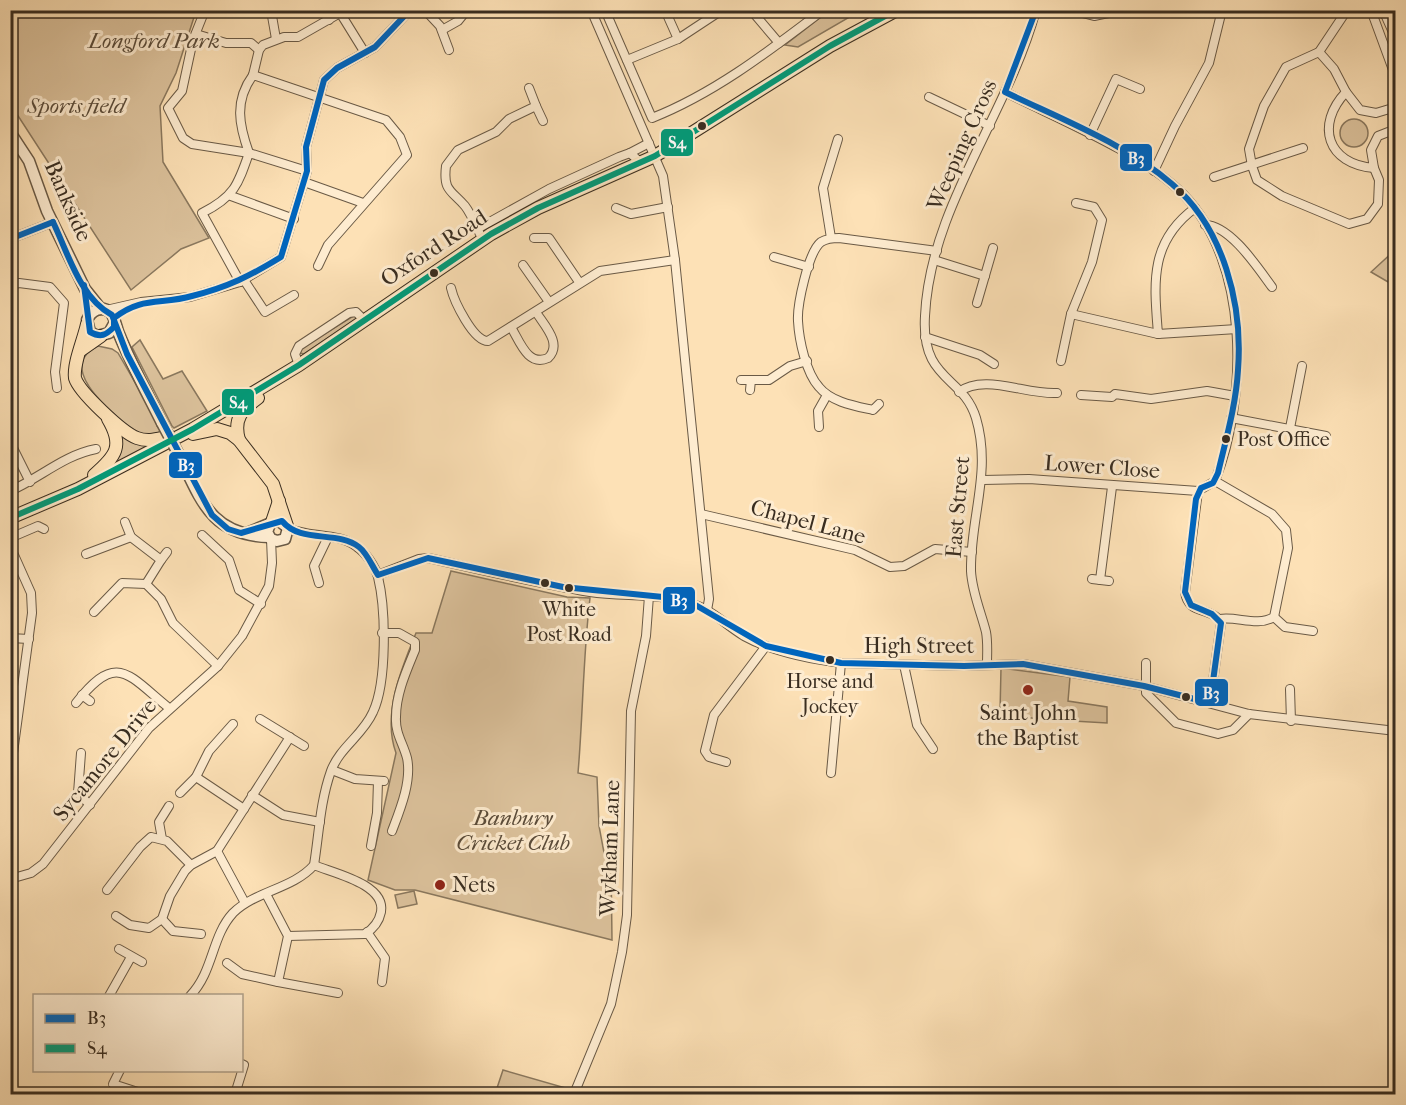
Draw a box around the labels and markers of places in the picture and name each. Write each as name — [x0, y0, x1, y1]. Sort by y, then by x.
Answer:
unlabelled marker — [696, 120, 708, 132]
unlabelled marker — [1174, 186, 1186, 198]
unlabelled marker — [428, 267, 440, 279]
place label: Post Office — [1237, 428, 1330, 451]
marker: Post Office — [1220, 433, 1232, 445]
unlabelled marker — [539, 577, 551, 589]
marker: White Post Road — [563, 582, 575, 594]
place label: White Post Road — [526, 598, 613, 646]
marker: Horse and Jockey — [824, 654, 836, 666]
place label: Horse and Jockey — [786, 670, 875, 718]
marker: Saint John the Baptist — [1021, 683, 1035, 697]
unlabelled marker — [1180, 691, 1192, 703]
place label: Saint John the Baptist — [977, 700, 1079, 751]
place label: Nets — [452, 872, 495, 898]
marker: Nets — [433, 878, 447, 892]

